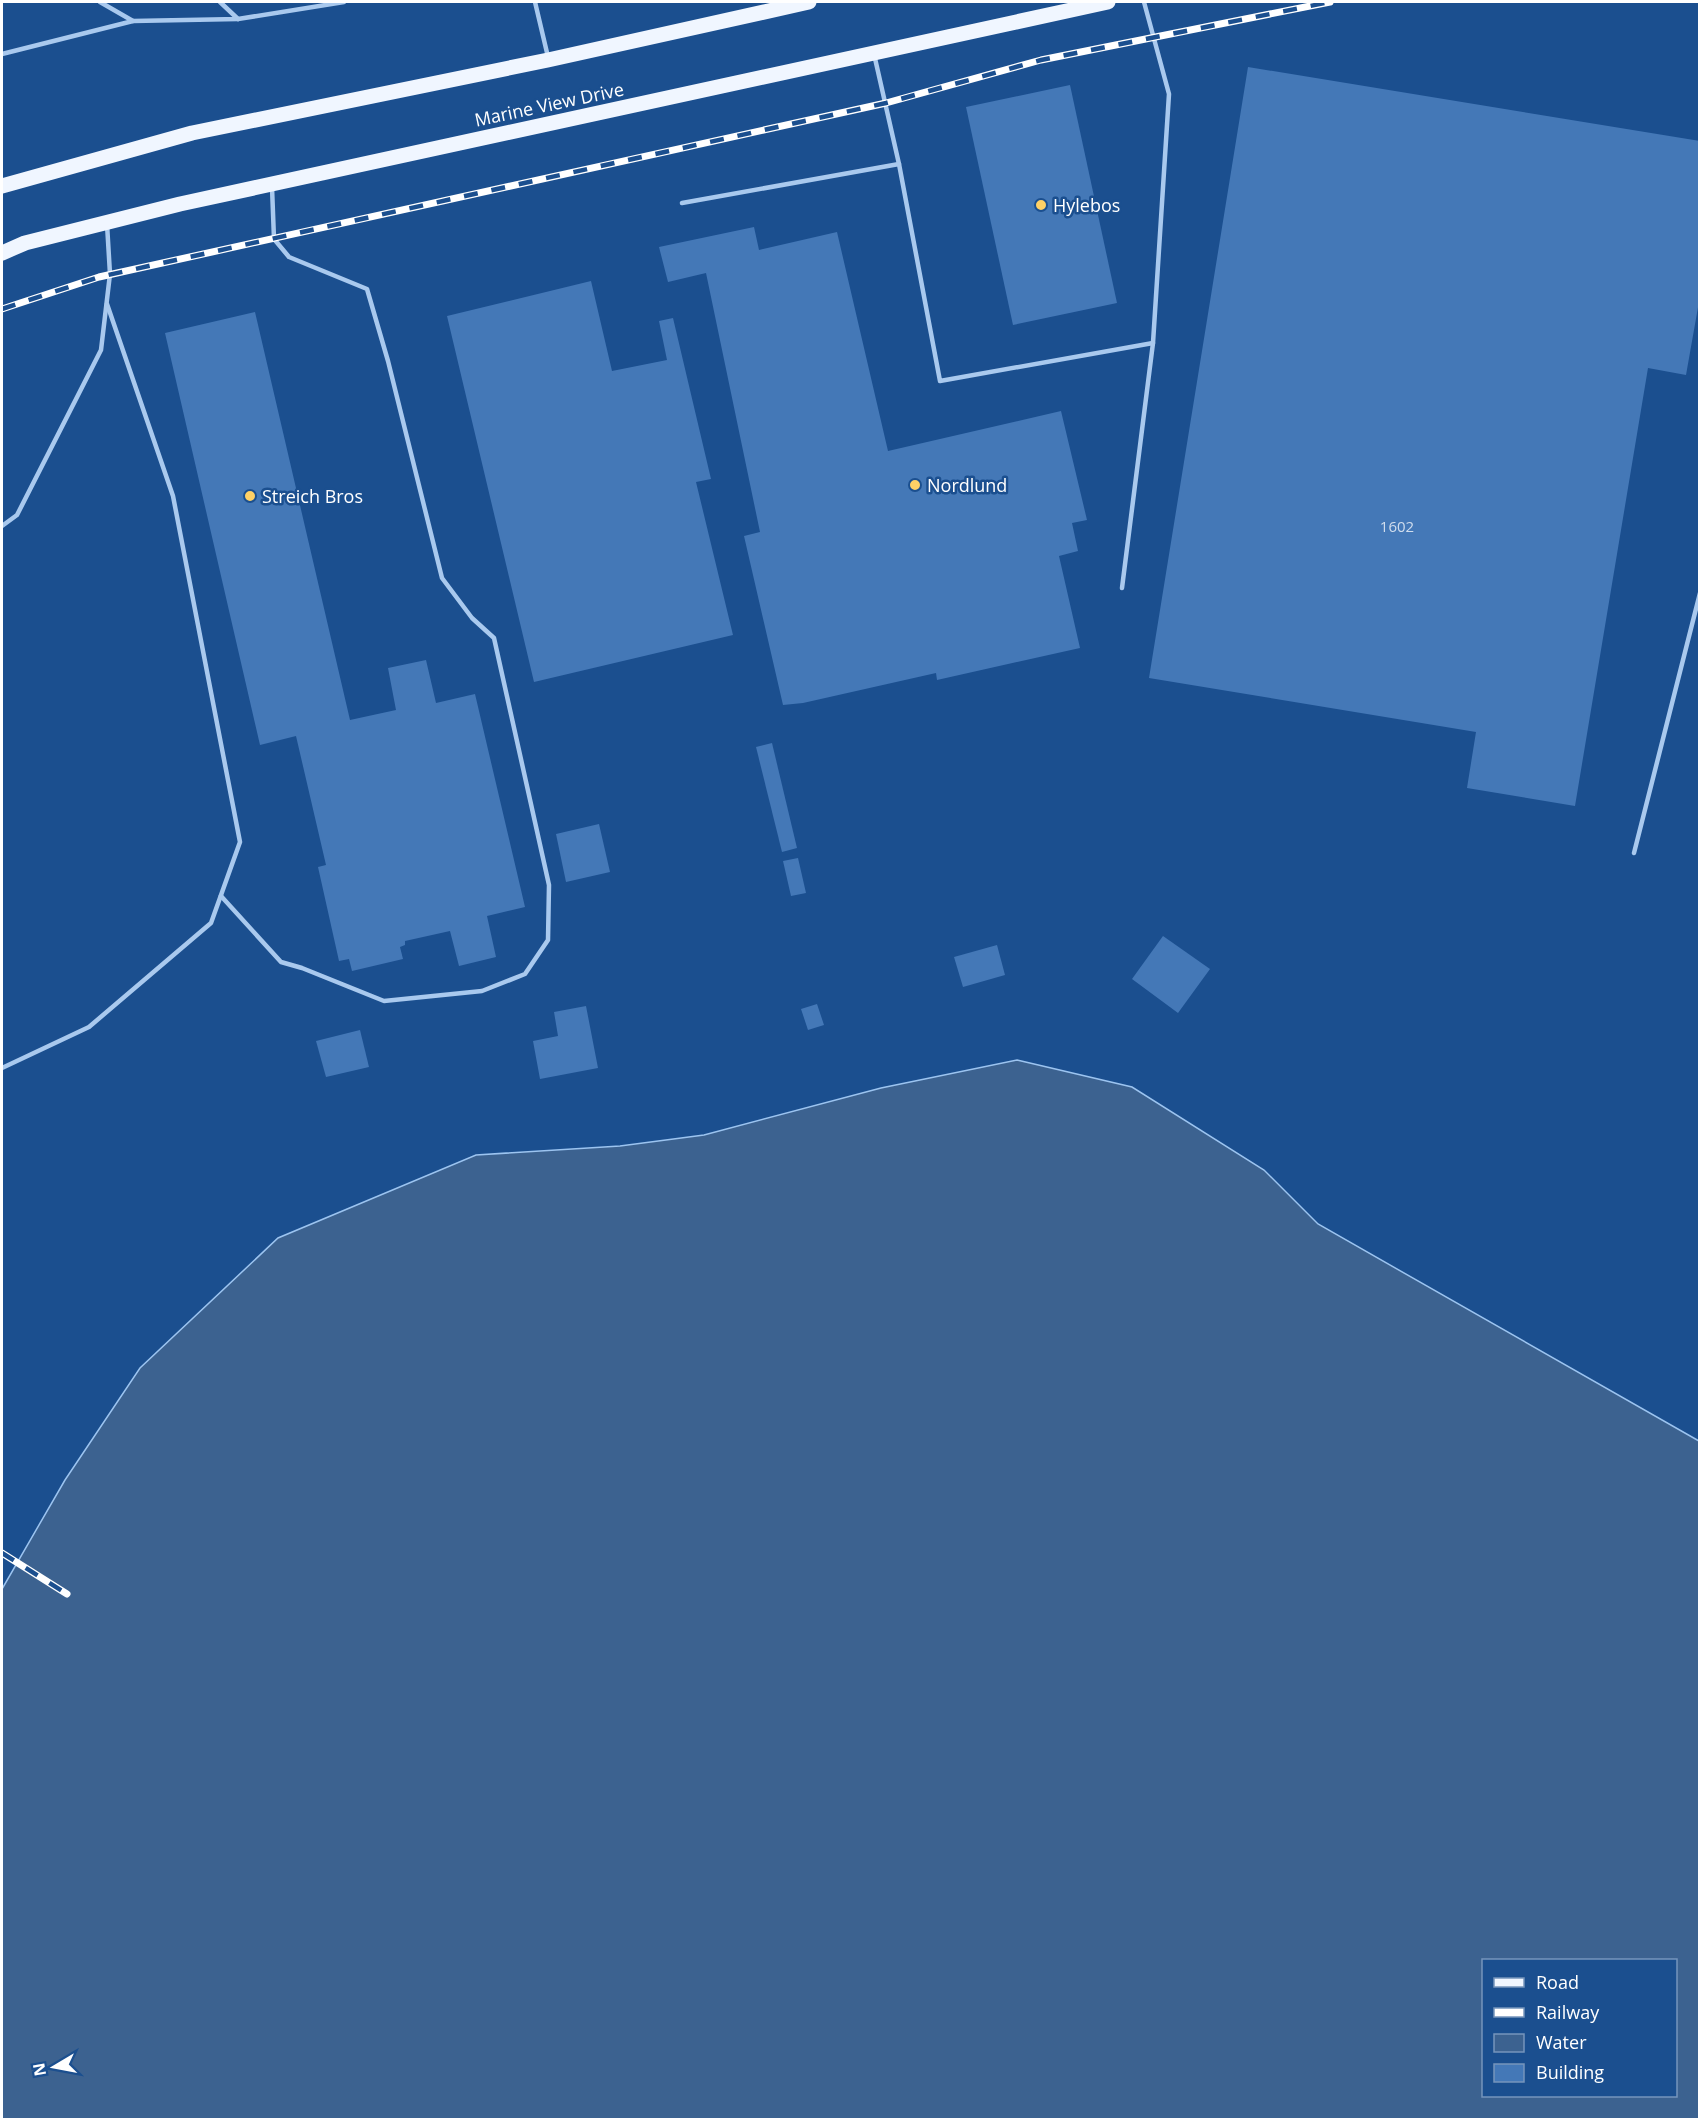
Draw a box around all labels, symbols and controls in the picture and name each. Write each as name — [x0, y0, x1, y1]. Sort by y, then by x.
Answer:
street label: Marine View Drive — [472, 76, 626, 132]
place label: Hylebos — [1053, 193, 1120, 217]
marker: Hylebos — [1034, 198, 1048, 212]
place label: Nordlund — [927, 473, 1007, 497]
marker: Nordlund — [908, 478, 922, 492]
place label: Streich Bros — [262, 484, 363, 508]
marker: Streich Bros — [243, 489, 257, 503]
house number: 1602 — [1380, 516, 1414, 536]
legend — [1482, 1959, 1677, 2097]
text: Road — [1536, 1970, 1579, 1994]
text: Railway — [1536, 2000, 1600, 2024]
text: Water — [1536, 2030, 1587, 2054]
north arrow — [24, 2037, 84, 2097]
text: Building — [1536, 2060, 1604, 2084]
text: N — [27, 2061, 51, 2078]

